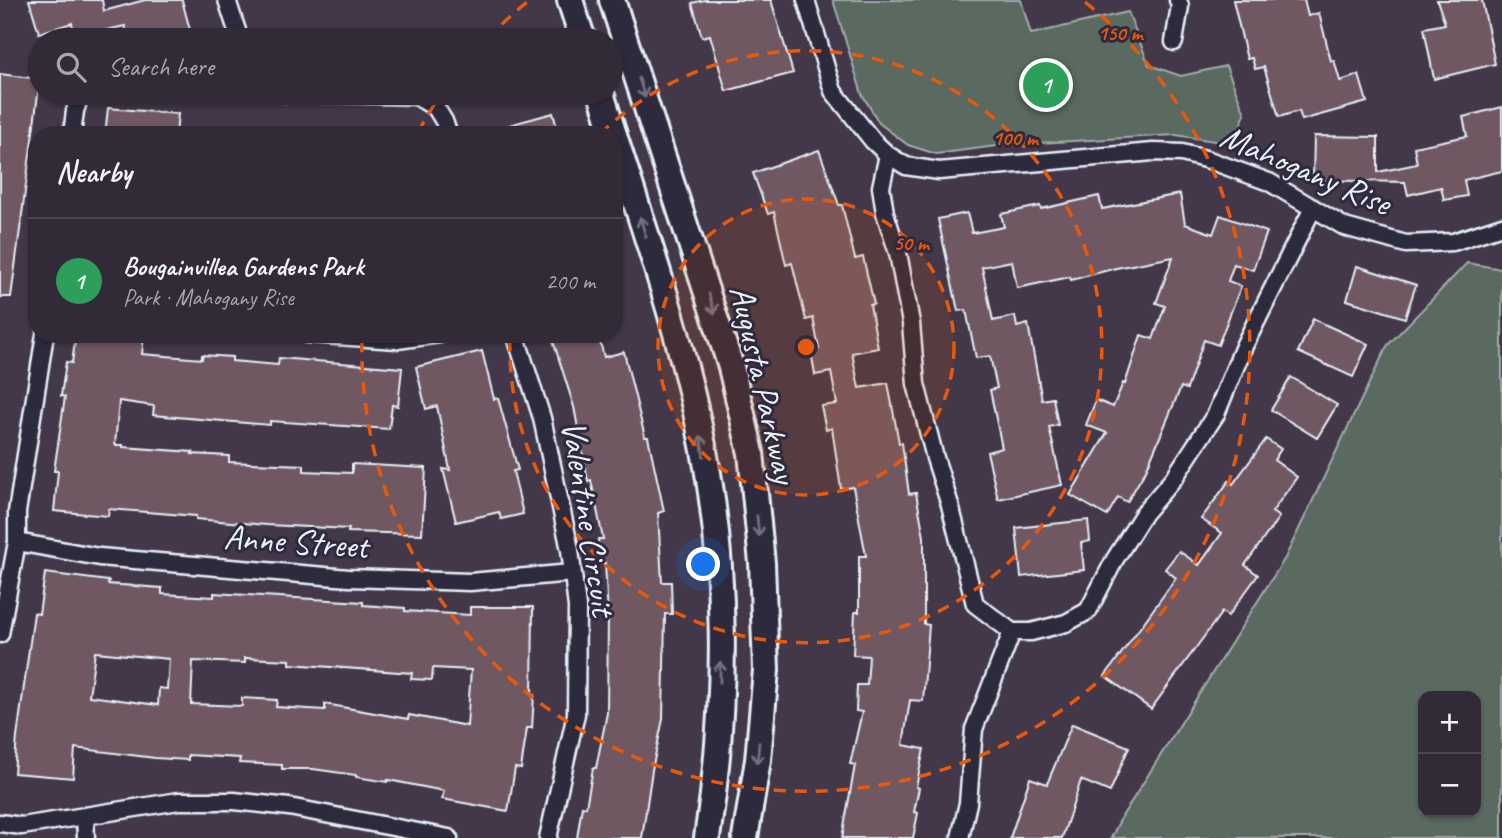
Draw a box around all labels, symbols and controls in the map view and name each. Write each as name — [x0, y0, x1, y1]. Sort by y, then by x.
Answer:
text: 150 m — [1097, 20, 1145, 46]
search box — [28, 28, 623, 105]
icon: search — [52, 48, 90, 86]
text: Search here — [108, 50, 214, 83]
pin: 1 — [1023, 59, 1069, 111]
one-way arrow — [636, 77, 649, 99]
street label: Mahogany Rise — [1214, 113, 1400, 226]
text: 100 m — [992, 125, 1040, 151]
text: Nearby — [56, 153, 132, 191]
one-way arrow — [636, 216, 649, 238]
text: 50 m — [893, 230, 931, 256]
text: Bougainvillea Gardens Park — [123, 250, 364, 283]
text: 1 — [74, 267, 84, 296]
text: 200 m — [546, 267, 595, 296]
street label: Augusta Parkway — [719, 281, 809, 490]
text: Park · Mahogany Rise — [123, 283, 294, 312]
one-way arrow — [706, 293, 719, 315]
centre of rings — [794, 335, 818, 359]
street label: Valentine Circuit — [551, 417, 627, 622]
one-way arrow — [695, 435, 708, 458]
street label: Anne Street — [223, 514, 373, 569]
one-way arrow — [752, 515, 765, 537]
your location — [686, 547, 720, 581]
one-way arrow — [714, 661, 727, 684]
map controls — [1418, 691, 1481, 817]
button: + — [1418, 691, 1481, 754]
one-way arrow — [751, 741, 764, 764]
button: − — [1418, 754, 1481, 817]

